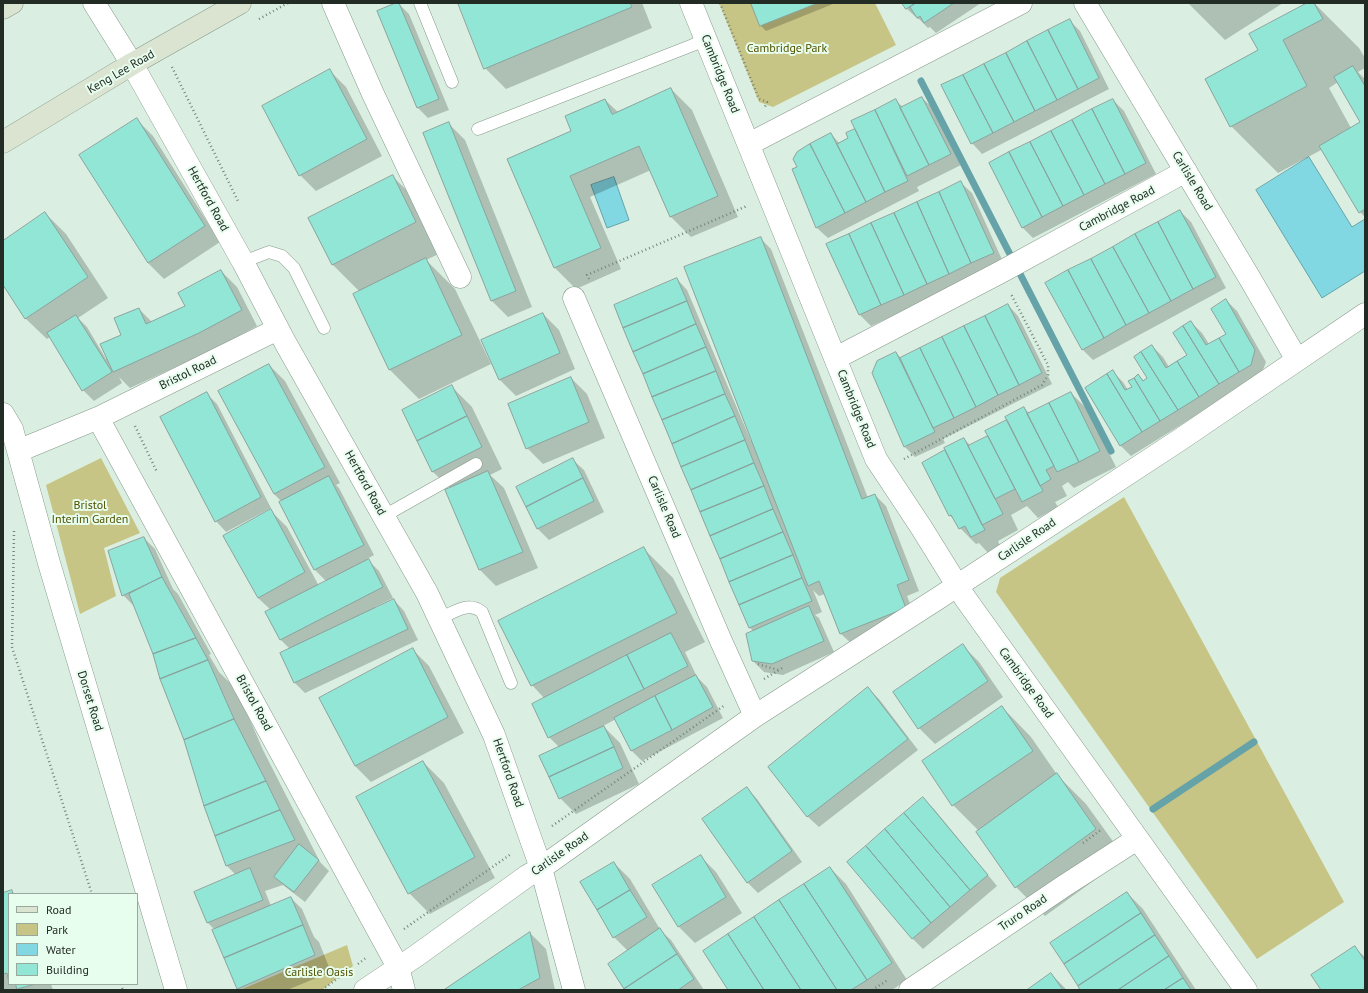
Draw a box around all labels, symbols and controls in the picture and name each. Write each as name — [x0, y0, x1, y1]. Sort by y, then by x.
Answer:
street label: Cambridge Road — [698, 32, 742, 116]
park label: Cambridge Park — [747, 42, 827, 56]
street label: Keng Lee Road — [85, 47, 157, 97]
street label: Carlisle Road — [1169, 149, 1215, 213]
street label: Hertford Road — [184, 164, 232, 234]
street label: Cambridge Road — [1077, 183, 1157, 235]
street label: Bristol Road — [157, 353, 219, 393]
street label: Cambridge Road — [834, 367, 878, 451]
street label: Hertford Road — [341, 448, 389, 518]
street label: Carlisle Road — [644, 474, 684, 540]
park label: Bristol Interim Garden — [52, 499, 128, 527]
street label: Carlisle Road — [995, 515, 1059, 565]
street label: Cambridge Road — [996, 645, 1056, 721]
street label: Dorset Road — [74, 669, 106, 733]
street label: Bristol Road — [233, 672, 275, 734]
street label: Hertford Road — [489, 737, 527, 809]
street label: Carlisle Road — [529, 829, 591, 879]
street label: Truro Road — [996, 892, 1050, 934]
legend — [8, 893, 138, 985]
text: Road — [46, 902, 71, 917]
text: Park — [46, 922, 68, 937]
text: Water — [46, 942, 76, 957]
text: Building — [46, 962, 89, 977]
park label: Carlisle Oasis — [285, 966, 353, 980]

